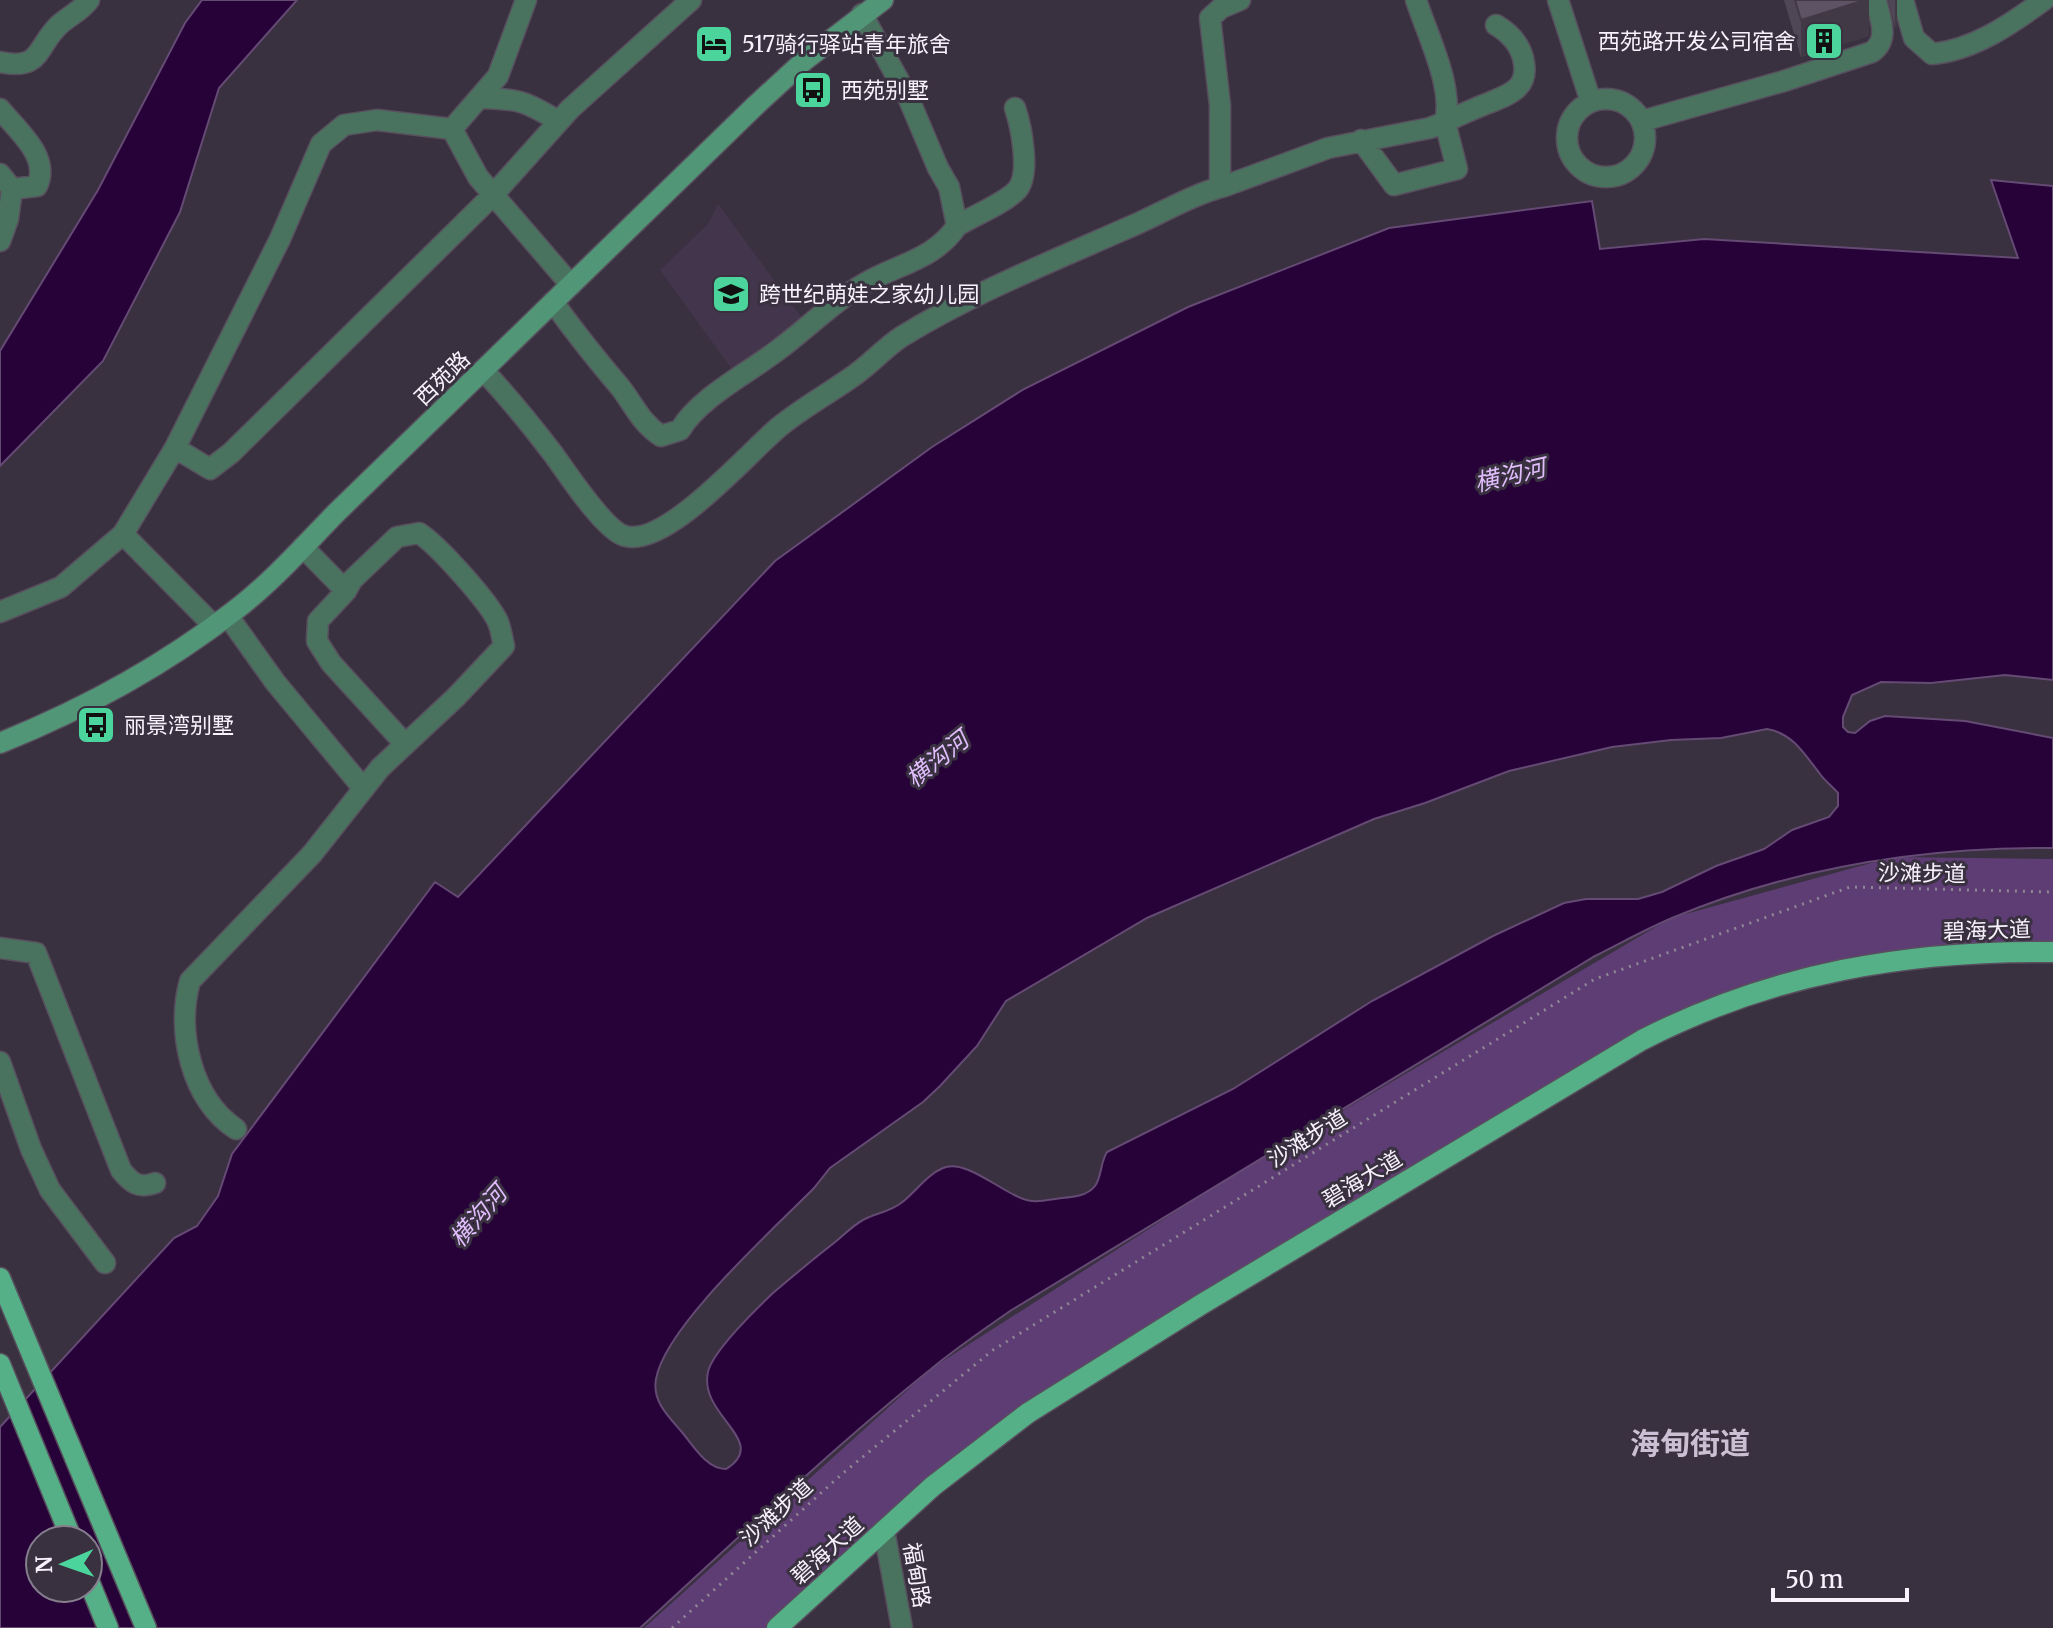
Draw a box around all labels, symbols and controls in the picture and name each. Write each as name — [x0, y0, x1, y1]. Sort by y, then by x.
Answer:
building icon: 西苑路开发公司宿舍 — [1803, 20, 1845, 62]
hotel icon: 517骑行驿站青年旅舍 — [693, 23, 735, 65]
place label: 西苑路开发公司宿舍 — [1598, 27, 1796, 55]
place label: 517骑行驿站青年旅舍 — [742, 30, 951, 58]
bus stop icon: 西苑别墅 — [792, 69, 834, 111]
place label: 西苑别墅 — [841, 76, 929, 104]
school or university icon: 跨世纪萌娃之家幼儿园 — [710, 273, 752, 315]
place label: 跨世纪萌娃之家幼儿园 — [759, 280, 979, 308]
street label: 西苑路 — [409, 345, 475, 411]
water label: 横沟河 — [1471, 451, 1552, 498]
bus stop icon: 丽景湾别墅 — [75, 704, 117, 746]
place label: 丽景湾别墅 — [124, 711, 234, 739]
water label: 横沟河 — [899, 722, 978, 794]
street label: 沙滩步道 — [1878, 858, 1966, 888]
street label: 碧海大道 — [1943, 914, 2031, 946]
street label: 沙滩步道 — [1262, 1103, 1352, 1173]
street label: 碧海大道 — [1317, 1144, 1407, 1214]
water label: 横沟河 — [443, 1176, 516, 1253]
district label: 海甸街道 — [1630, 1424, 1750, 1462]
street label: 沙滩步道 — [734, 1472, 818, 1552]
street label: 碧海大道 — [785, 1510, 869, 1590]
north arrow — [24, 1524, 104, 1604]
street label: 福甸路 — [897, 1540, 937, 1610]
scale bar — [1773, 1552, 1907, 1602]
text: N — [30, 1555, 58, 1574]
text: 50 m — [1785, 1564, 1844, 1595]

